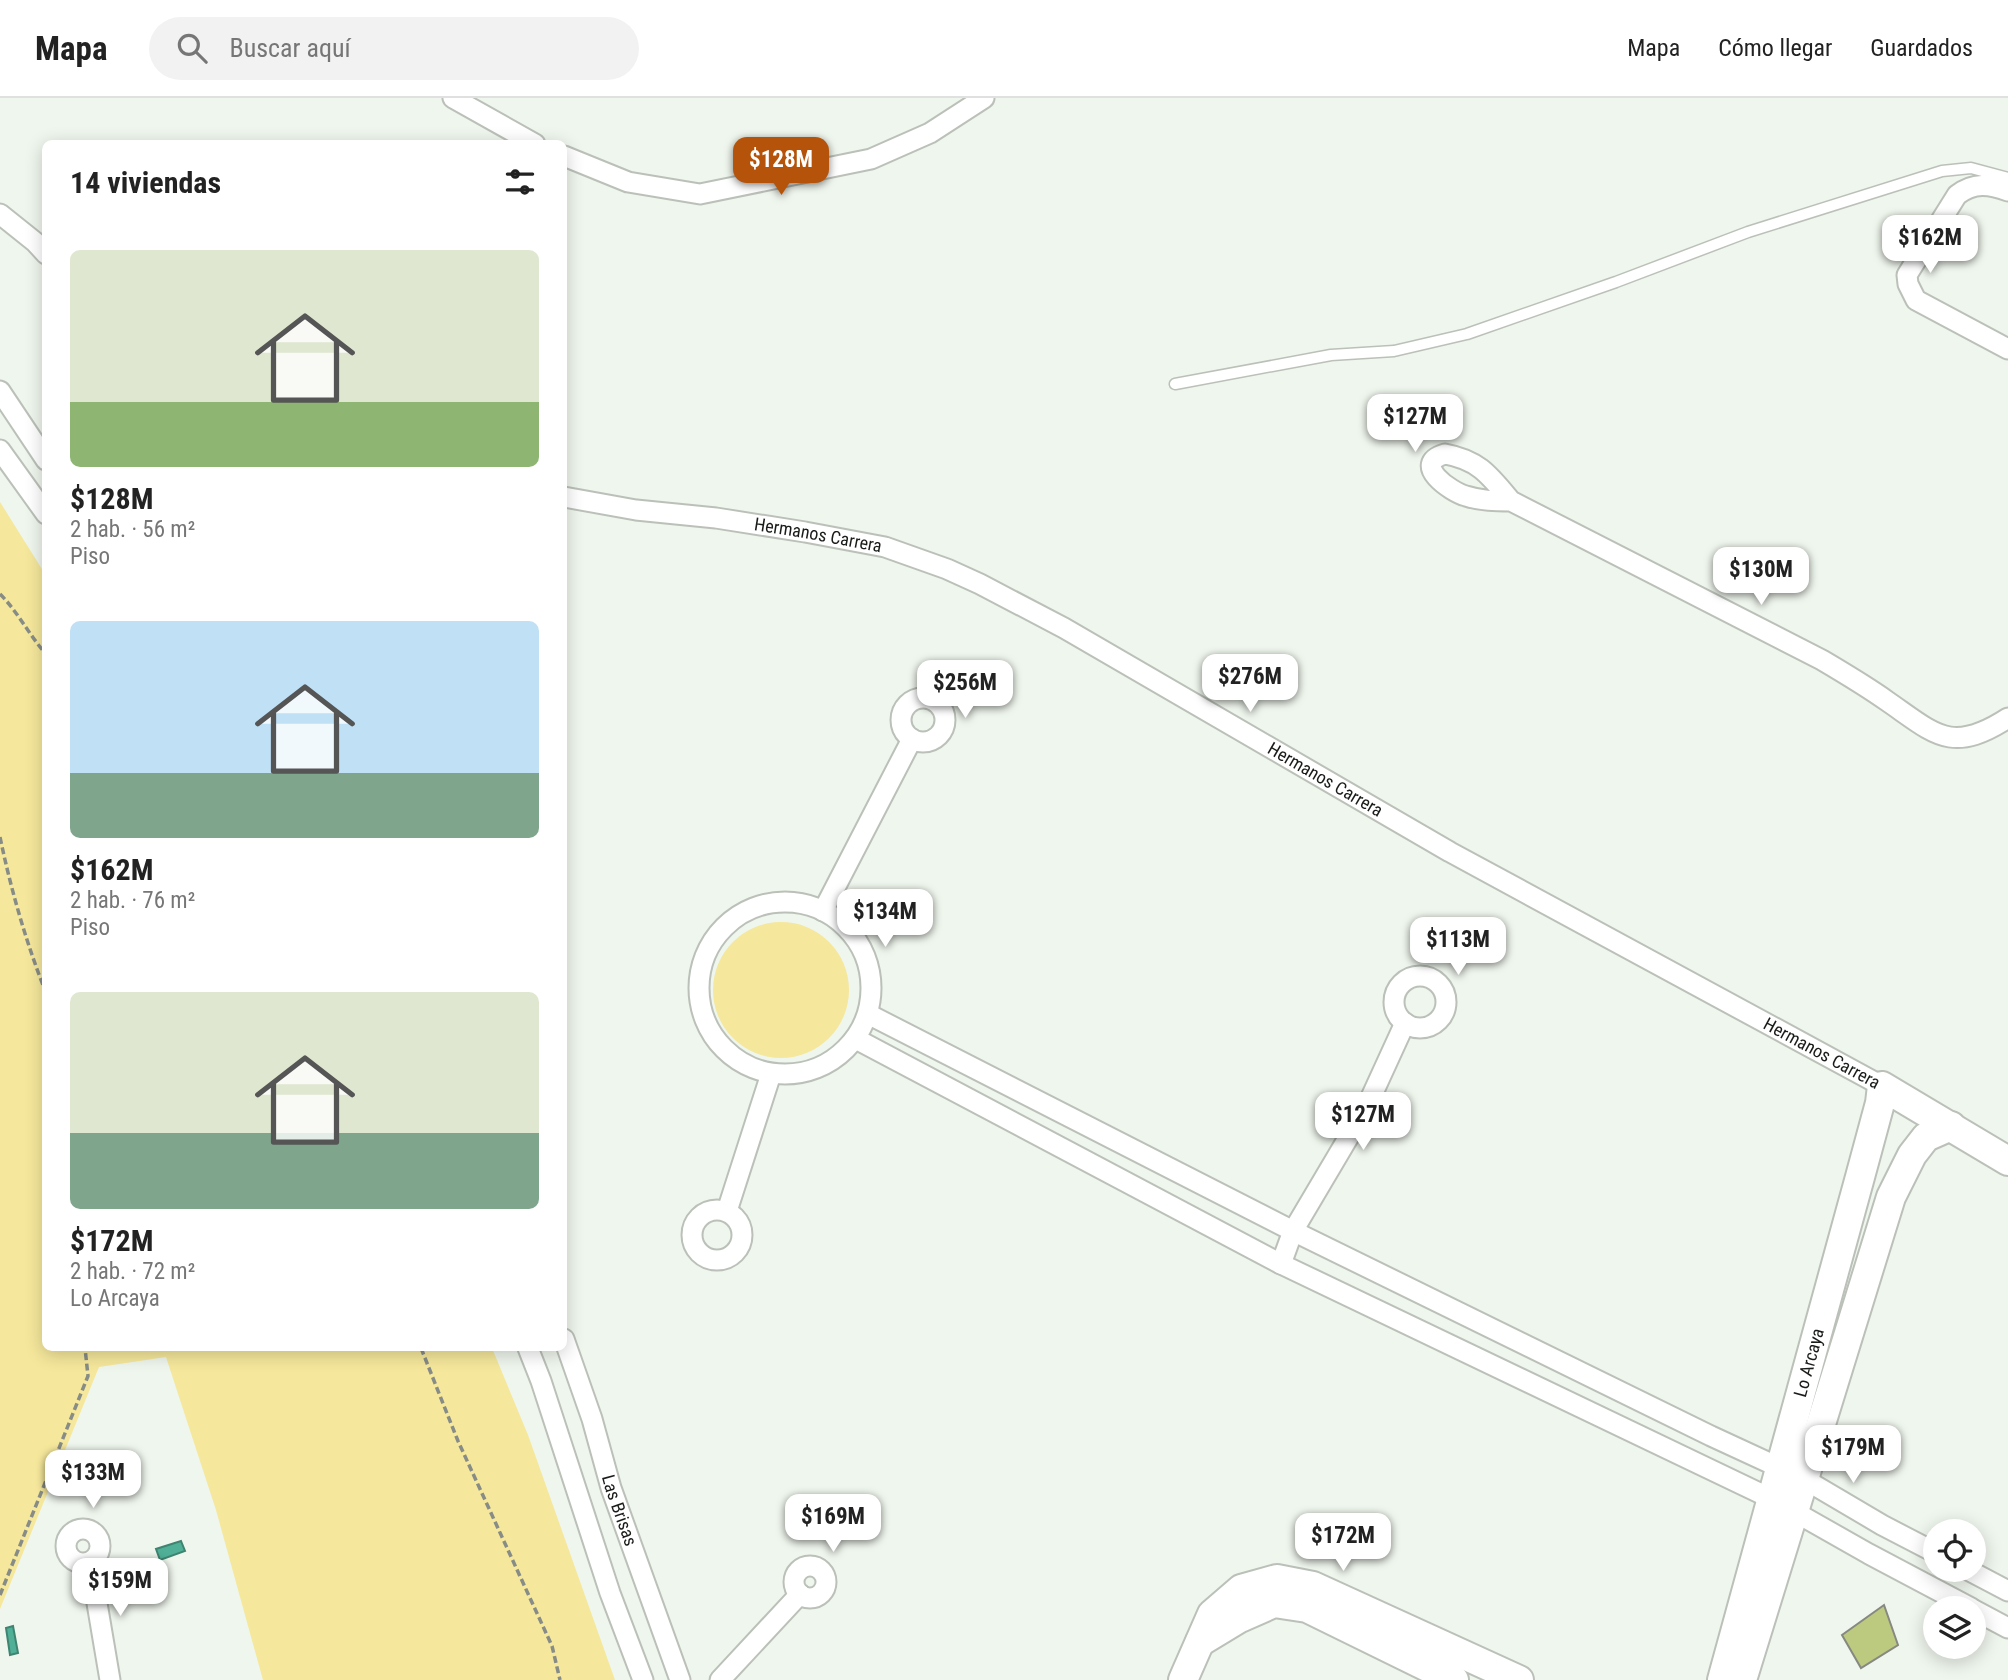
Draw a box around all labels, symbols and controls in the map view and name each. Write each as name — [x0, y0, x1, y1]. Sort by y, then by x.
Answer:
search box — [149, 17, 639, 80]
text: Mapa — [35, 29, 107, 68]
icon: search — [173, 29, 211, 67]
text: Buscar aquí — [229, 33, 351, 63]
text: Mapa — [1627, 34, 1680, 62]
text: Cómo llegar — [1718, 34, 1832, 62]
text: Guardados — [1870, 34, 1973, 62]
pin: $128M — [732, 138, 830, 197]
text: $128M — [749, 146, 813, 173]
icon: filters — [501, 163, 539, 201]
text: 14 viviendas — [70, 165, 221, 200]
pin: $162M — [1881, 216, 1979, 275]
text: $162M — [1898, 224, 1962, 251]
icon: home — [242, 295, 368, 421]
pin: $127M — [1366, 394, 1464, 454]
text: $127M — [1383, 403, 1447, 430]
text: $128M — [70, 481, 153, 516]
street label: Hermanos Carrera — [753, 513, 884, 556]
text: 2 hab. · 56 m² — [70, 516, 195, 543]
text: Piso — [70, 543, 110, 570]
pin: $130M — [1712, 547, 1810, 607]
text: $130M — [1729, 556, 1793, 583]
pin: $276M — [1201, 654, 1299, 714]
pin: $256M — [916, 660, 1014, 720]
text: $276M — [1218, 663, 1282, 690]
icon: home — [242, 666, 368, 792]
text: $256M — [933, 669, 997, 696]
street label: Hermanos Carrera — [1264, 738, 1387, 821]
text: $162M — [70, 852, 153, 887]
text: 2 hab. · 76 m² — [70, 887, 195, 914]
pin: $134M — [836, 890, 934, 949]
text: $134M — [853, 898, 917, 925]
text: Piso — [70, 914, 110, 941]
pin: $113M — [1409, 918, 1507, 977]
text: $113M — [1426, 926, 1490, 953]
street label: Hermanos Carrera — [1760, 1013, 1884, 1093]
icon: home — [242, 1037, 368, 1163]
pin: $127M — [1314, 1093, 1412, 1152]
text: $127M — [1331, 1101, 1395, 1128]
text: $172M — [70, 1223, 153, 1258]
text: 2 hab. · 72 m² — [70, 1258, 195, 1285]
text: Lo Arcaya — [70, 1285, 160, 1312]
street label: Lo Arcaya — [1789, 1326, 1828, 1399]
pin: $179M — [1804, 1426, 1902, 1485]
text: $179M — [1821, 1434, 1885, 1461]
pin: $133M — [44, 1450, 142, 1510]
text: $133M — [61, 1459, 125, 1486]
street label: Las Brisas — [598, 1472, 642, 1549]
pin: $169M — [784, 1494, 882, 1554]
text: $169M — [801, 1503, 865, 1530]
pin: $172M — [1294, 1514, 1392, 1573]
map controls — [1923, 1519, 1986, 1659]
button: locate — [1923, 1519, 1986, 1582]
text: $172M — [1311, 1522, 1375, 1549]
pin: $159M — [71, 1558, 169, 1618]
text: $159M — [88, 1567, 152, 1594]
button: layers — [1923, 1596, 1986, 1659]

